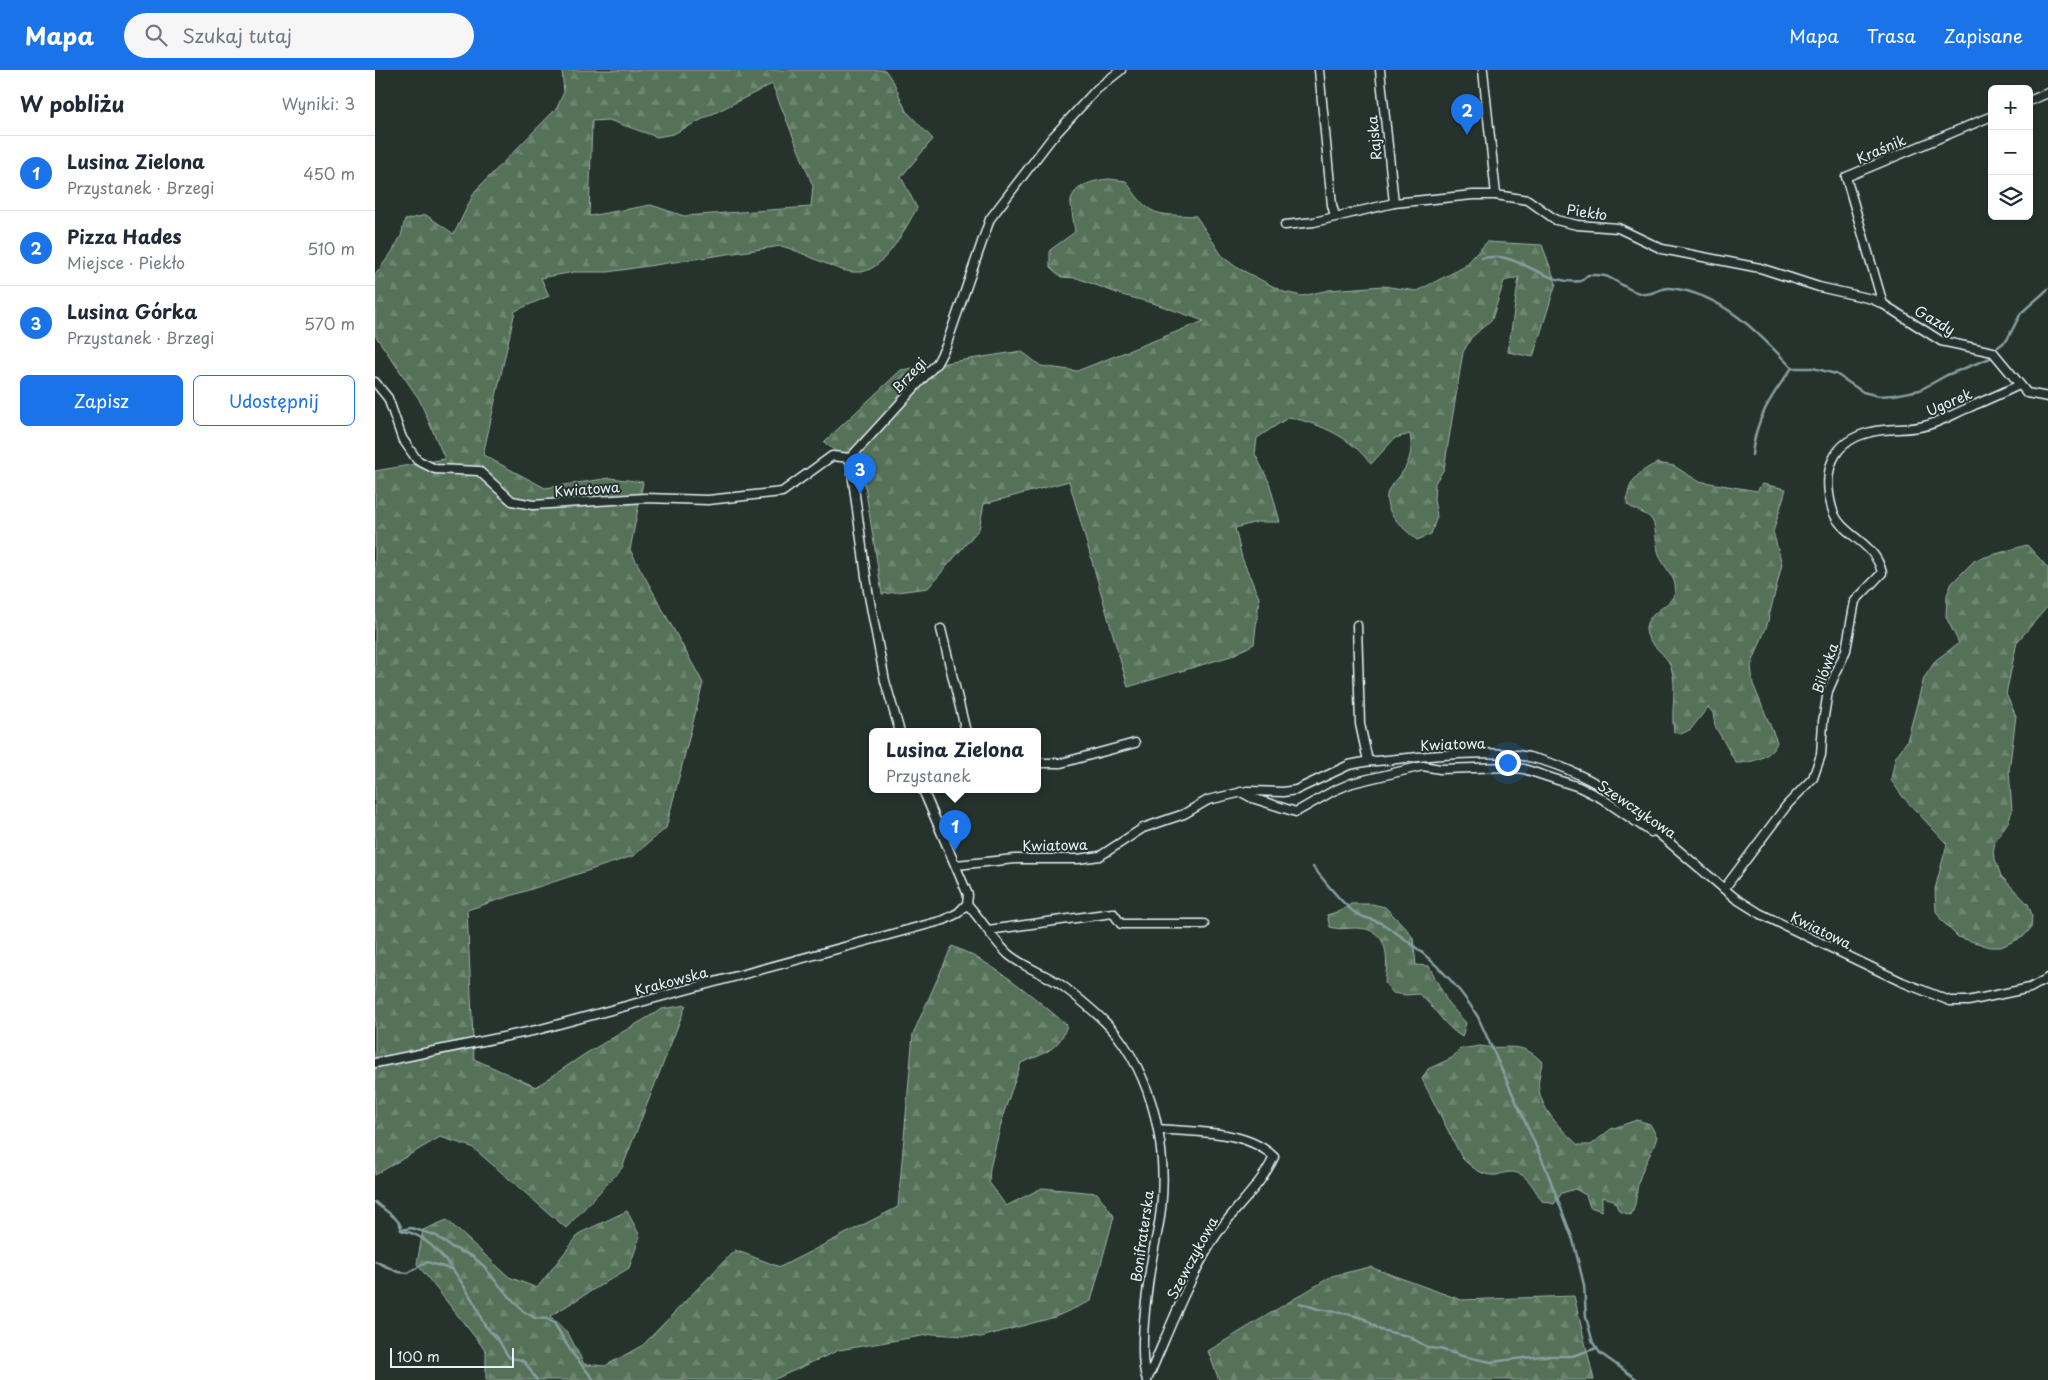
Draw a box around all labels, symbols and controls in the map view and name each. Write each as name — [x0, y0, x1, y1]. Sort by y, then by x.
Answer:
search box — [124, 13, 474, 58]
text: Mapa — [25, 17, 94, 53]
icon: search — [142, 21, 170, 49]
text: Szukaj tutaj — [182, 21, 292, 49]
text: Mapa — [1789, 22, 1839, 49]
text: Trasa — [1867, 22, 1916, 49]
text: Zapisane — [1944, 22, 2023, 49]
map controls — [1988, 85, 2033, 220]
button: + — [1988, 85, 2033, 130]
text: W pobliżu — [20, 87, 125, 119]
text: Wyniki: 3 — [282, 91, 355, 115]
pin: 2 — [1451, 94, 1483, 135]
street label: Rajska — [1361, 114, 1387, 161]
street label: Kraśnik — [1853, 129, 1909, 169]
button: − — [1988, 130, 2033, 175]
text: Lusina Zielona — [67, 147, 205, 175]
text: 1 — [32, 161, 40, 185]
text: 450 m — [303, 161, 355, 185]
text: Przystanek · Brzegi — [67, 175, 215, 199]
button: layers — [1988, 175, 2033, 220]
street label: Piekło — [1565, 199, 1609, 225]
text: Pizza Hades — [67, 222, 182, 250]
text: 2 — [30, 236, 42, 260]
text: 510 m — [307, 236, 355, 260]
text: Miejsce · Piekło — [67, 250, 185, 274]
text: Lusina Górka — [67, 297, 197, 325]
street label: Gazdy — [1911, 300, 1959, 340]
text: 3 — [31, 311, 41, 335]
text: 570 m — [304, 311, 355, 335]
text: Przystanek · Brzegi — [67, 325, 215, 349]
street label: Brzegi — [887, 352, 931, 398]
button: Zapisz — [20, 375, 183, 426]
button: Udostępnij — [193, 375, 355, 426]
street label: Ugorek — [1923, 383, 1976, 421]
pin: 3 — [844, 453, 876, 494]
street label: Kwiatowa — [554, 476, 621, 502]
street label: Bilówka — [1807, 640, 1843, 696]
popup — [869, 728, 1041, 793]
street label: Kwiatowa — [1420, 732, 1486, 756]
text: Lusina Zielona — [886, 735, 1024, 763]
your location — [1495, 750, 1521, 776]
text: Przystanek — [886, 763, 971, 787]
street label: Szewczykowa — [1593, 775, 1681, 843]
pin: 1 — [939, 810, 971, 851]
street label: Kwiatowa — [1022, 834, 1088, 856]
street label: Kwiatowa — [1787, 906, 1855, 954]
street label: Krakowska — [632, 961, 710, 1001]
street label: Bonifraterska — [1125, 1188, 1159, 1283]
street label: Szewczykowa — [1161, 1213, 1223, 1303]
scale bar — [390, 1345, 514, 1368]
text: 100 m — [397, 1346, 440, 1367]

